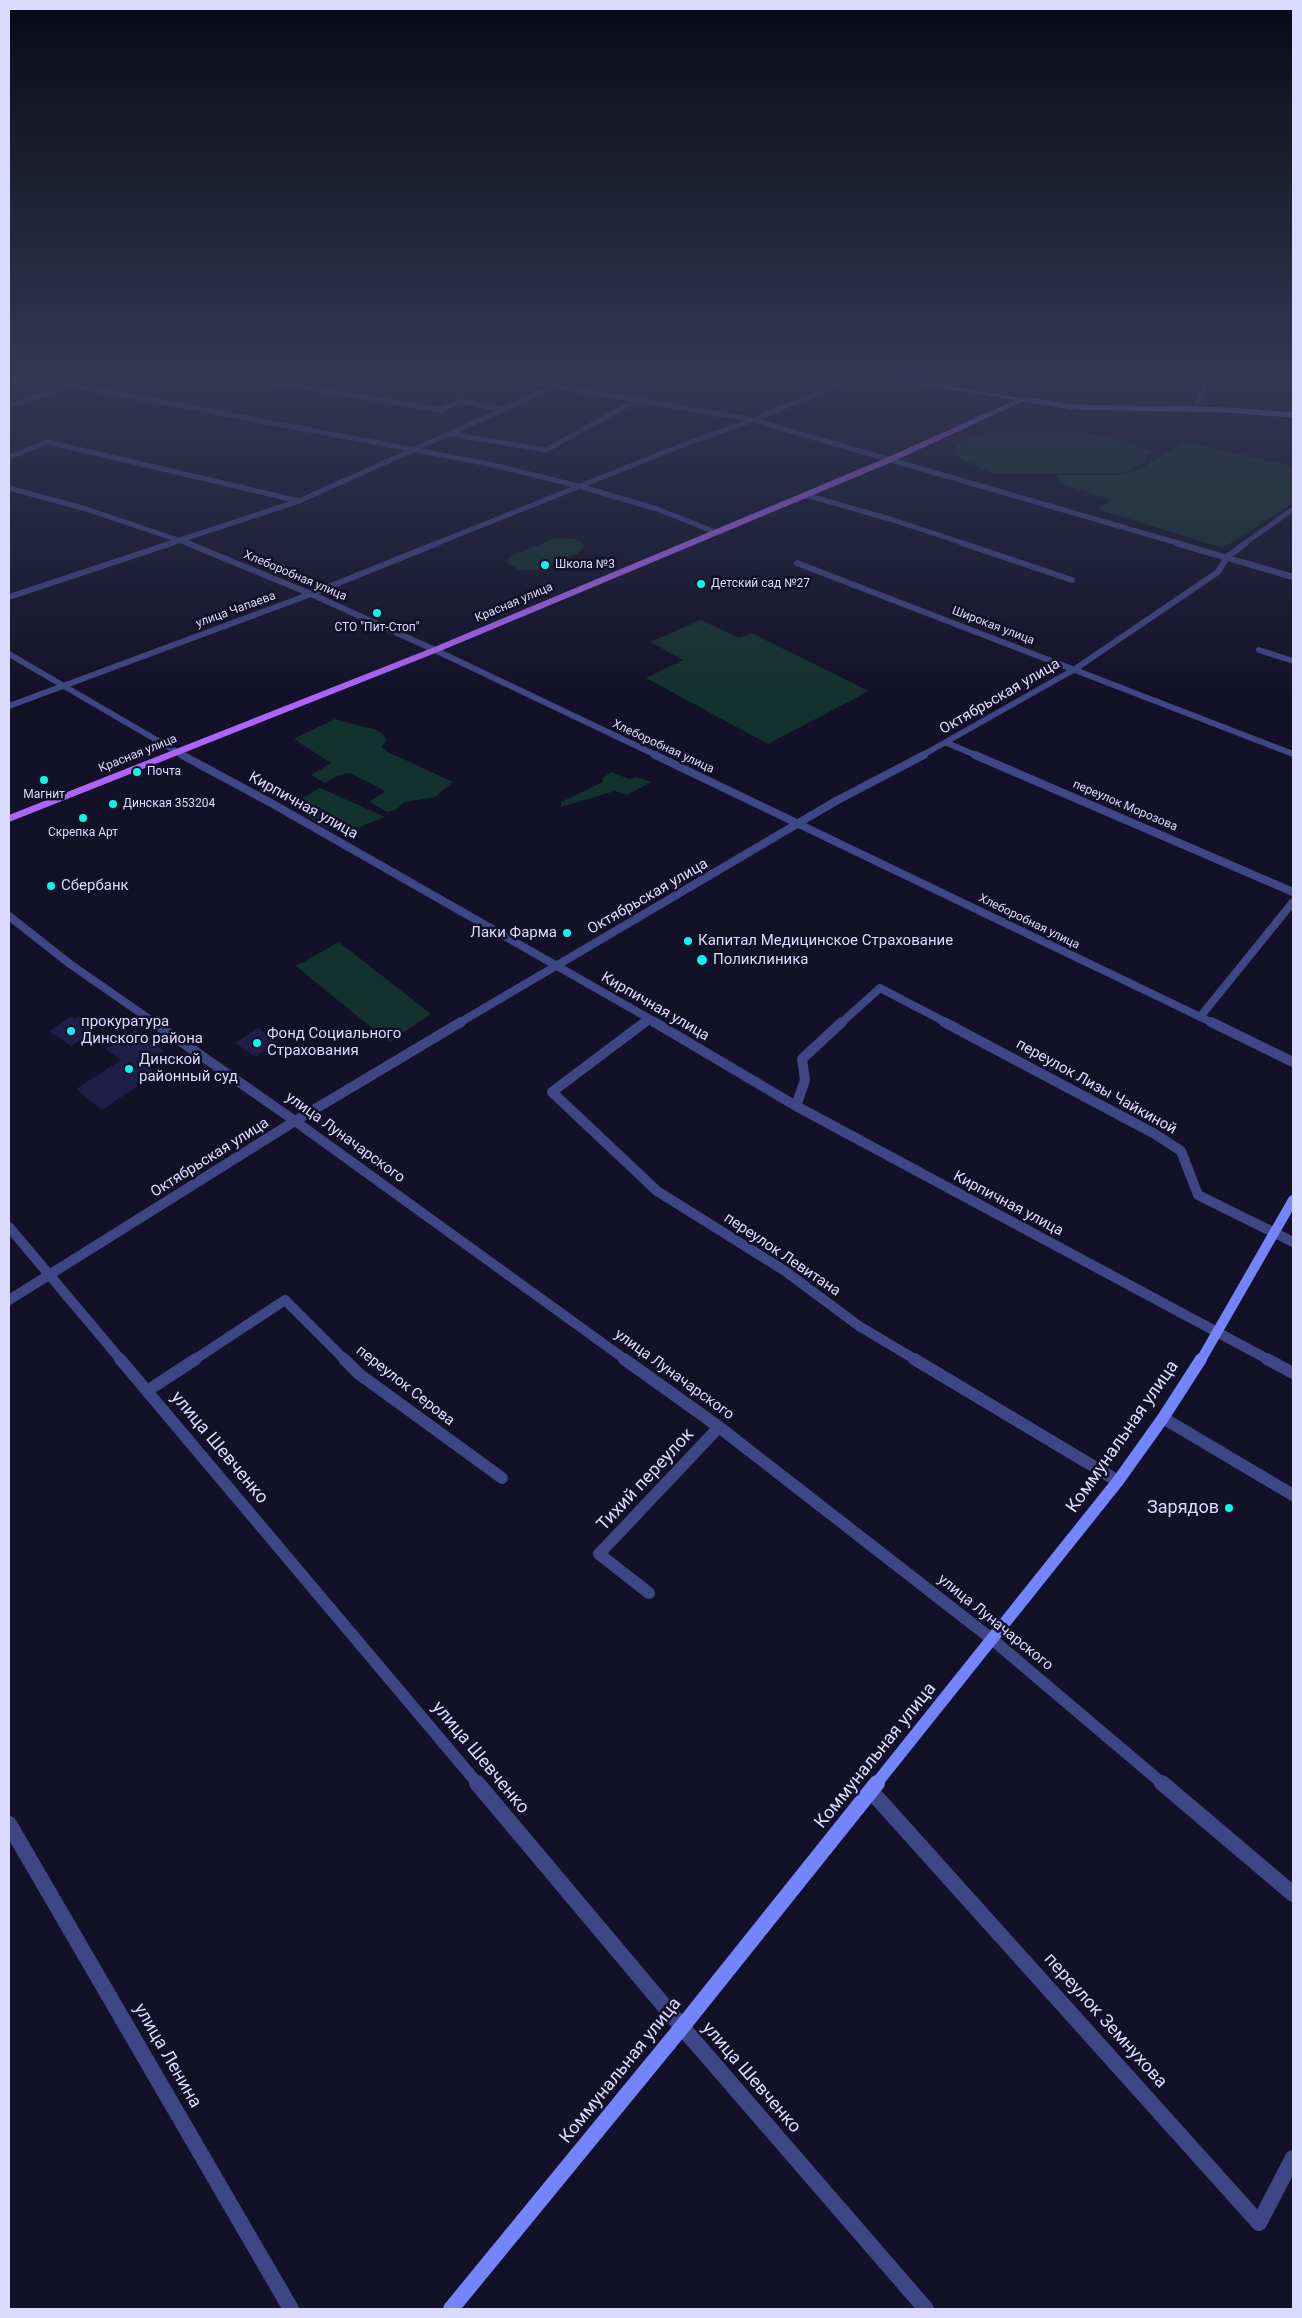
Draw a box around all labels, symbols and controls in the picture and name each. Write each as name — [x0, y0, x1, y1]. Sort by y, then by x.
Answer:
street label: Хлеборобная улица — [241, 548, 349, 604]
place label: Школа №3 — [555, 558, 615, 572]
marker: Школа №3 — [539, 559, 551, 571]
place label: Детский сад №27 — [711, 577, 810, 591]
marker: Детский сад №27 — [695, 578, 707, 590]
street label: Красная улица — [473, 580, 555, 626]
street label: улица Чапаева — [194, 589, 278, 631]
street label: Широкая улица — [950, 604, 1036, 648]
marker: СТО "Пит-Стоп" — [371, 607, 383, 619]
place label: СТО "Пит-Стоп" — [334, 621, 420, 635]
street label: Октябрьская улица — [937, 655, 1063, 739]
street label: Хлеборобная улица — [610, 717, 716, 777]
street label: Красная улица — [97, 732, 179, 776]
place label: Почта — [147, 765, 181, 779]
marker: Почта — [131, 766, 143, 778]
street label: Кирпичная улица — [245, 769, 361, 843]
marker: Магнит — [38, 774, 50, 786]
street label: переулок Морозова — [1071, 777, 1179, 835]
place label: Магнит — [23, 788, 65, 802]
place label: Динская 353204 — [123, 797, 215, 811]
marker: Динская 353204 — [107, 798, 119, 810]
marker: Скрепка Арт — [77, 812, 89, 824]
place label: Скрепка Арт — [48, 826, 118, 840]
street label: Октябрьская улица — [585, 855, 711, 939]
place label: Сбербанк — [61, 877, 129, 895]
marker: Сбербанк — [45, 880, 57, 892]
street label: Хлеборобная улица — [976, 891, 1082, 953]
place label: Лаки Фарма — [470, 924, 557, 942]
marker: Лаки Фарма — [561, 927, 573, 939]
place label: Капитал Медицинское Страхование — [698, 932, 953, 950]
marker: Капитал Медицинское Страхование — [682, 935, 694, 947]
place label: Поликлиника — [713, 951, 808, 969]
marker: Поликлиника — [695, 953, 709, 967]
street label: Кирпичная улица — [598, 969, 712, 1045]
place label: прокуратура Динского района — [81, 1013, 203, 1048]
marker: прокуратура Динского района — [65, 1025, 77, 1037]
place label: Фонд Социального Страхования — [267, 1025, 401, 1060]
street label: переулок Лизы Чайкиной — [1013, 1035, 1179, 1139]
marker: Фонд Социального Страхования — [251, 1037, 263, 1049]
place label: Динской районный суд — [139, 1051, 238, 1086]
marker: Динской районный суд — [123, 1063, 135, 1075]
street label: улица Луначарского — [282, 1089, 408, 1187]
street label: Октябрьская улица — [148, 1114, 272, 1202]
street label: Кирпичная улица — [950, 1167, 1066, 1241]
street label: переулок Левитана — [720, 1209, 844, 1301]
street label: улица Луначарского — [611, 1326, 737, 1424]
street label: переулок Серова — [352, 1342, 458, 1430]
street label: Коммунальная улица — [1062, 1357, 1184, 1517]
street label: улица Шевченко — [166, 1387, 272, 1509]
street label: Тихий переулок — [593, 1424, 699, 1536]
place label: Зарядов — [1147, 1497, 1219, 1519]
marker: Зарядов — [1223, 1502, 1235, 1514]
street label: улица Луначарского — [934, 1571, 1056, 1675]
street label: Коммунальная улица — [811, 1679, 941, 1833]
street label: улица Шевченко — [427, 1697, 533, 1819]
street label: переулок Земнухова — [1039, 1949, 1171, 2093]
street label: Коммунальная улица — [556, 1994, 686, 2148]
street label: улица Ленина — [128, 2000, 206, 2112]
street label: улица Шевченко — [697, 2018, 805, 2138]

